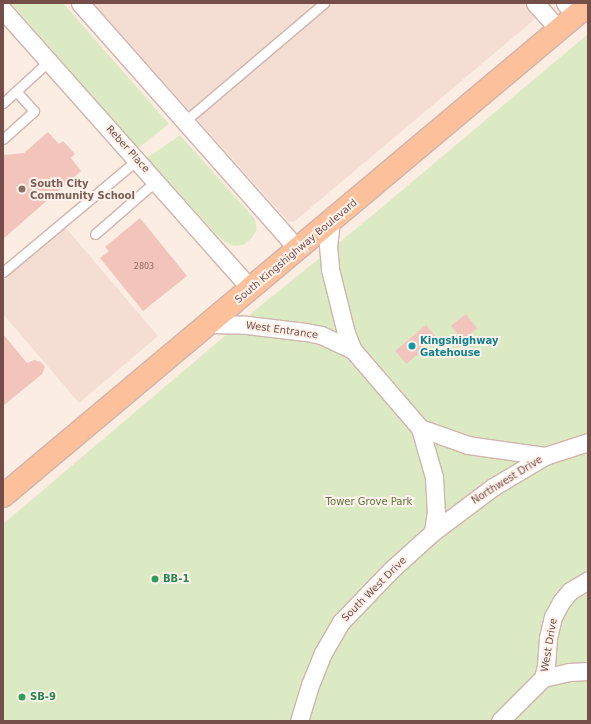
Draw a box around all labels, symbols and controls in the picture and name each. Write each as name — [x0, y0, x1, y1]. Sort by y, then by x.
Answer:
street label: Reber Place — [104, 123, 152, 175]
place label: South City Community School — [30, 177, 135, 200]
marker: South City Community School — [17, 184, 27, 194]
street label: South Kingshighway Boulevard — [233, 197, 359, 305]
house number: 2803 — [134, 262, 154, 272]
street label: West Entrance — [245, 319, 319, 341]
place label: Kingshighway Gatehouse — [420, 334, 498, 358]
marker: Kingshighway Gatehouse — [407, 341, 417, 351]
street label: Northwest Drive — [469, 453, 545, 507]
park label: Tower Grove Park — [326, 496, 412, 508]
street label: South West Drive — [339, 554, 409, 624]
place label: BB-1 — [163, 573, 189, 585]
marker: BB-1 — [150, 574, 160, 584]
street label: West Drive — [538, 617, 560, 673]
place label: SB-9 — [30, 691, 56, 703]
marker: SB-9 — [17, 692, 27, 702]

